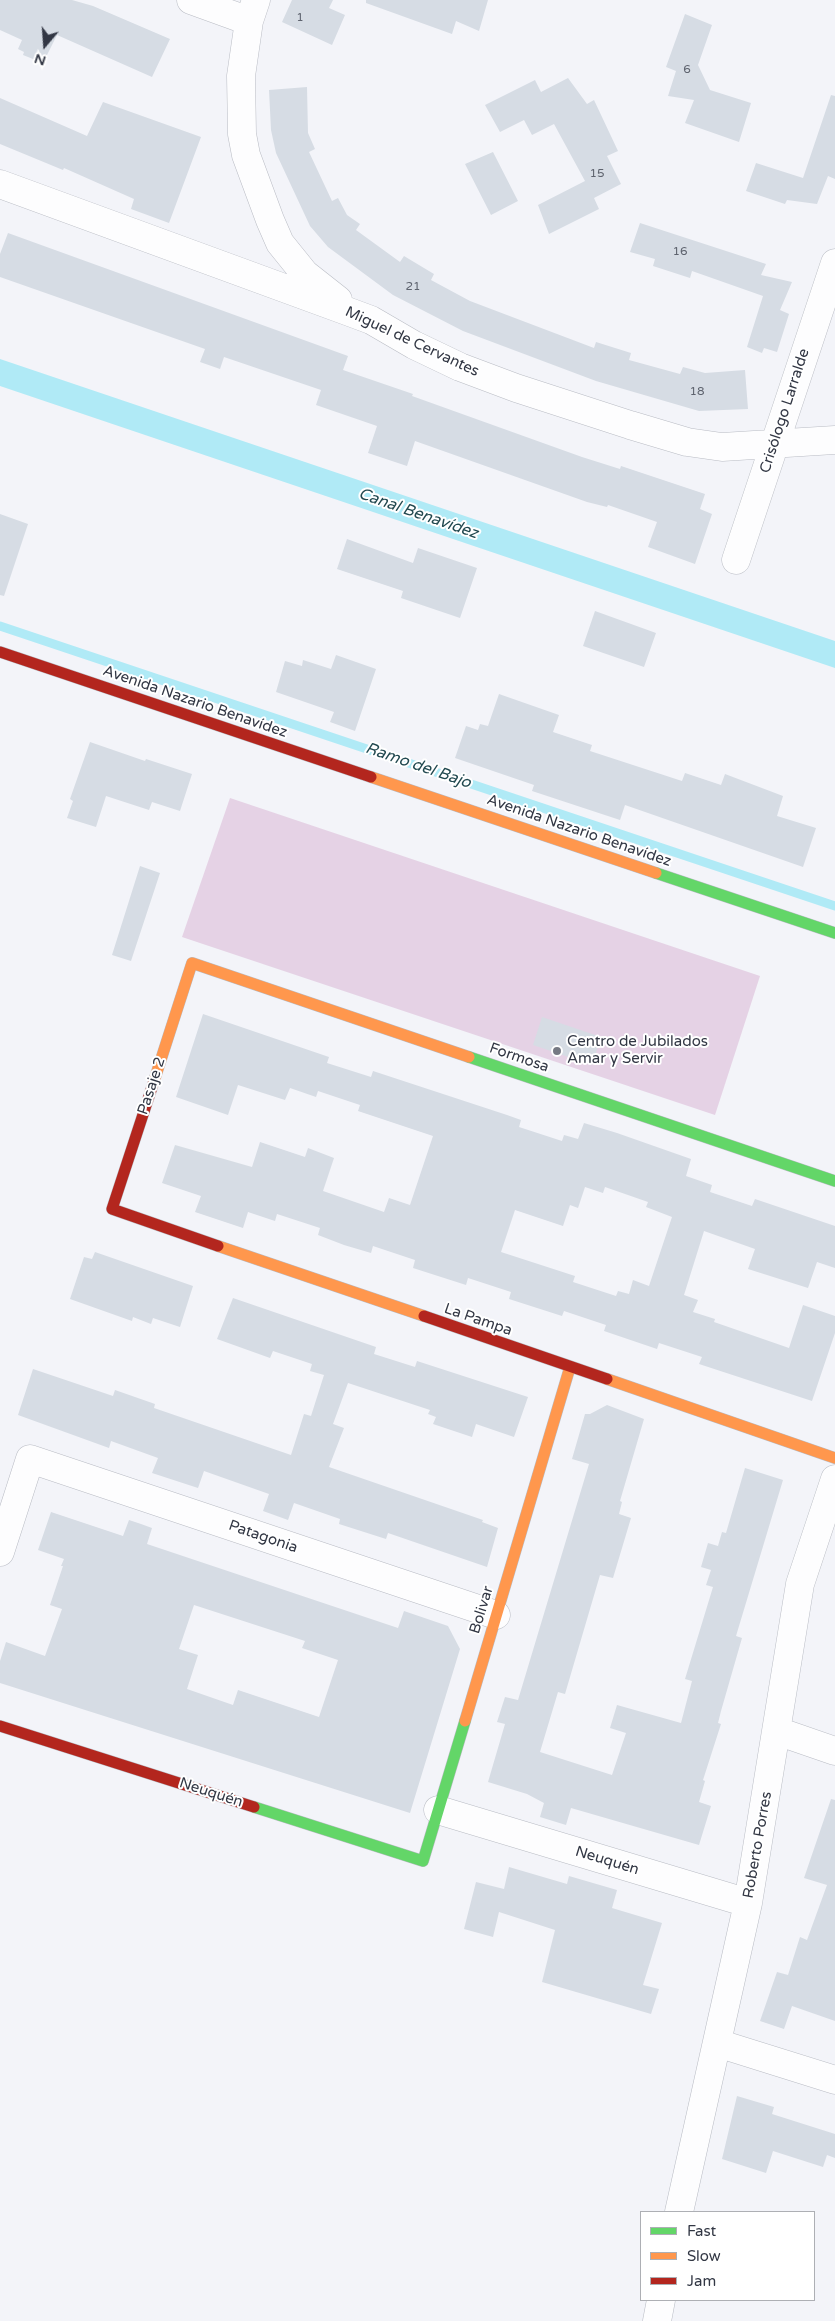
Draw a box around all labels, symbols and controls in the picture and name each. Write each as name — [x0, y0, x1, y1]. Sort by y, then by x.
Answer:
house number: 1 — [296, 11, 304, 25]
north arrow — [20, 20, 70, 70]
text: N — [32, 50, 48, 70]
house number: 6 — [683, 63, 691, 77]
house number: 15 — [589, 167, 605, 181]
house number: 16 — [672, 245, 688, 259]
house number: 21 — [405, 280, 421, 294]
street label: Miguel de Cervantes — [342, 303, 482, 381]
street label: Crisólogo Larralde — [756, 346, 814, 476]
house number: 18 — [689, 385, 705, 399]
water label: Canal Benavídez — [356, 485, 480, 543]
street label: Avenida Nazario Benavídez — [100, 662, 290, 742]
water label: Ramo del Bajo — [363, 739, 473, 793]
street label: Avenida Nazario Benavídez — [484, 791, 674, 871]
place label: Centro de Jubilados Amar y Servir — [567, 1033, 708, 1068]
street label: Formosa — [487, 1039, 551, 1077]
marker: Centro de Jubilados Amar y Servir — [551, 1045, 563, 1057]
street label: Pasaje 2 — [134, 1055, 170, 1117]
street label: La Pampa — [442, 1300, 514, 1340]
street label: Patagonia — [226, 1517, 300, 1557]
street label: Bolivar — [466, 1584, 498, 1636]
street label: Neuquén — [177, 1774, 245, 1812]
street label: Roberto Porres — [740, 1790, 776, 1900]
street label: Neuquén — [573, 1843, 641, 1879]
legend — [640, 2211, 815, 2301]
text: Fast — [687, 2222, 716, 2240]
text: Slow — [687, 2247, 721, 2265]
text: Jam — [687, 2272, 716, 2290]

